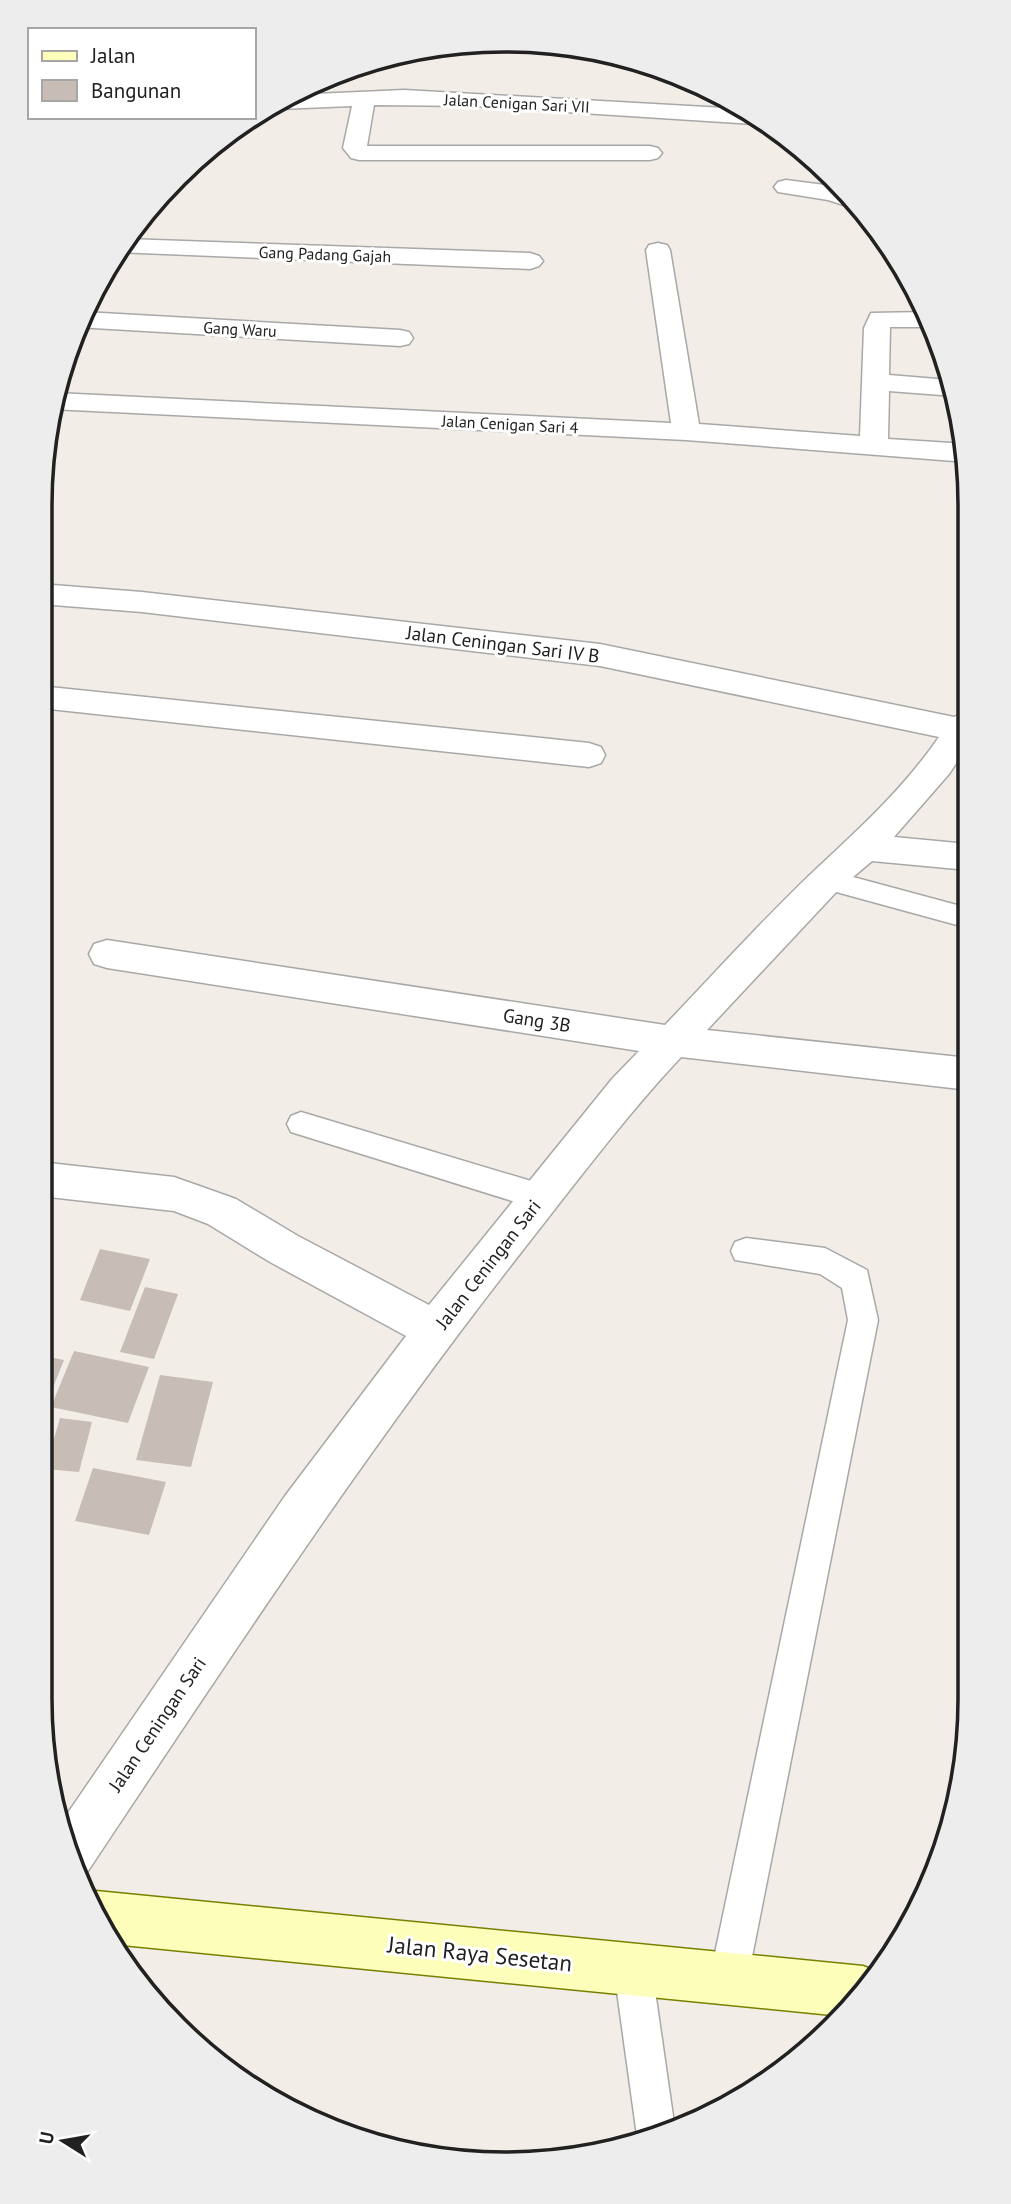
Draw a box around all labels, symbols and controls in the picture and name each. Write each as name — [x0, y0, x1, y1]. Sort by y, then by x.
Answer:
legend — [28, 28, 256, 119]
text: Jalan — [90, 42, 136, 69]
text: Bangunan — [91, 77, 181, 104]
street label: Jalan Cenigan Sari VII — [443, 89, 590, 117]
street label: Gang Padang Gajah — [258, 242, 392, 266]
street label: Gang Waru — [203, 317, 277, 341]
street label: Jalan Cenigan Sari 4 — [440, 410, 579, 438]
street label: Jalan Ceningan Sari IV B — [404, 620, 601, 668]
street label: Gang 3B — [501, 1003, 573, 1037]
street label: Jalan Ceningan Sari — [430, 1195, 546, 1334]
street label: Jalan Ceningan Sari — [103, 1652, 211, 1797]
street label: Jalan Raya Sesetan — [385, 1929, 574, 1978]
north arrow — [28, 2106, 98, 2176]
text: U — [33, 2130, 59, 2146]

